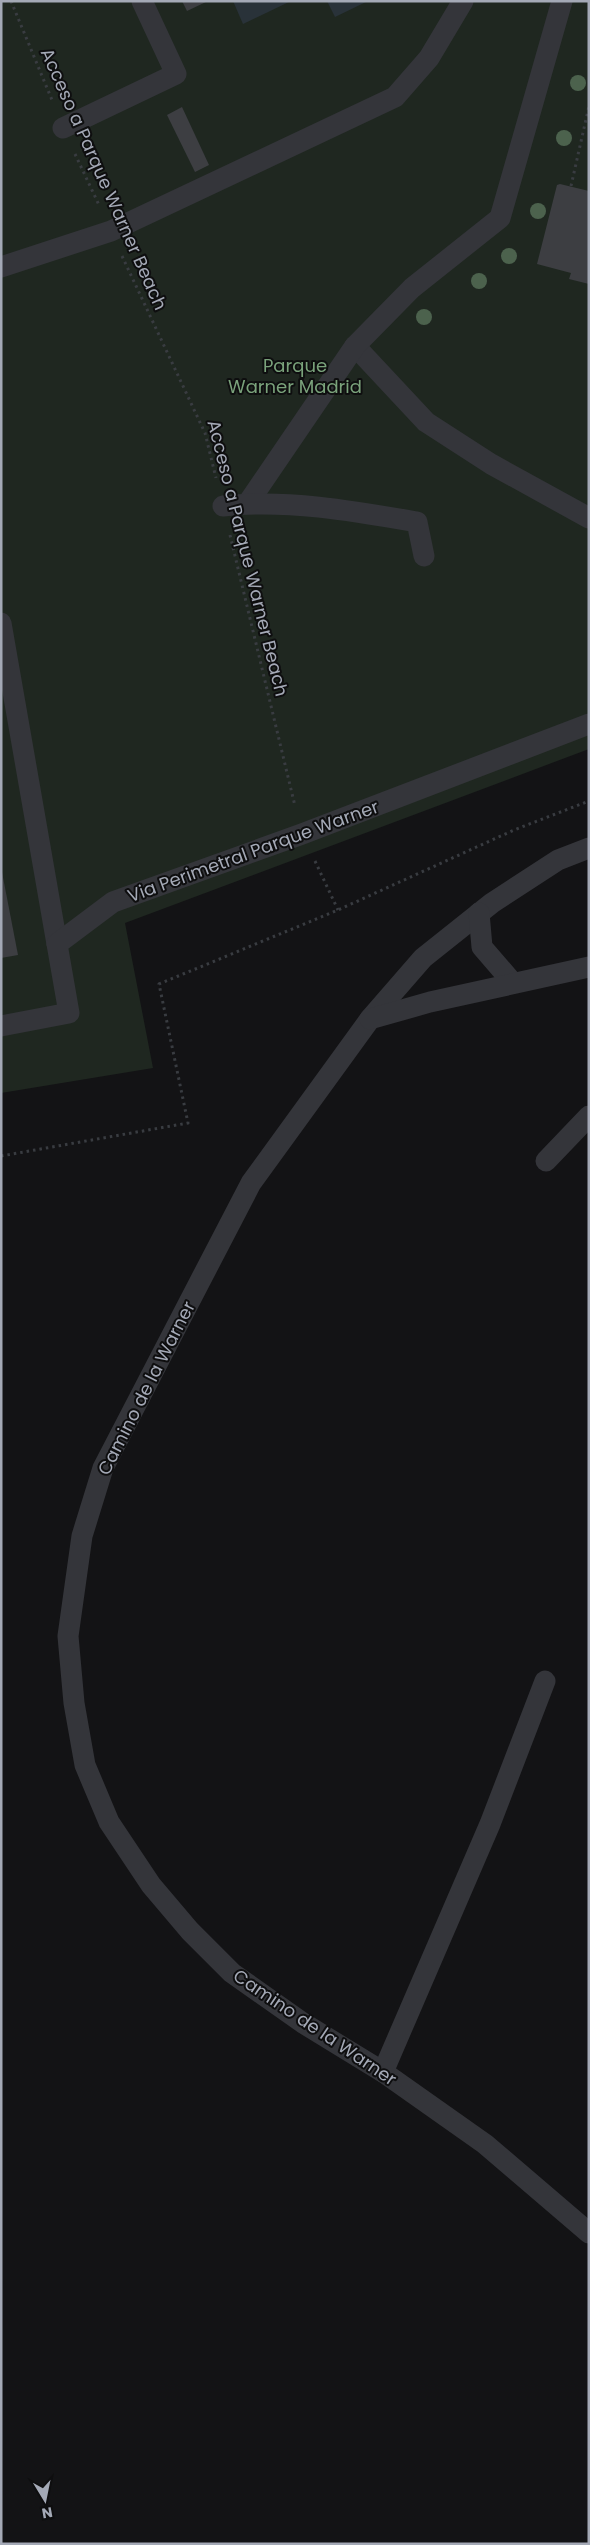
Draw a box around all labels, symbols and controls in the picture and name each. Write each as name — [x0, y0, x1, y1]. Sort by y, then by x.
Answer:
street label: Acceso a Parque Warner Beach — [35, 44, 173, 314]
park label: Parque Warner Madrid — [228, 353, 362, 399]
street label: Acceso a Parque Warner Beach — [201, 417, 295, 699]
street label: Via Perimetral Parque Warner — [124, 794, 382, 908]
street label: Camino de la Warner — [91, 1296, 201, 1479]
street label: Camino de la Warner — [228, 1963, 402, 2091]
north arrow — [20, 2475, 70, 2525]
text: N — [40, 2502, 54, 2524]

